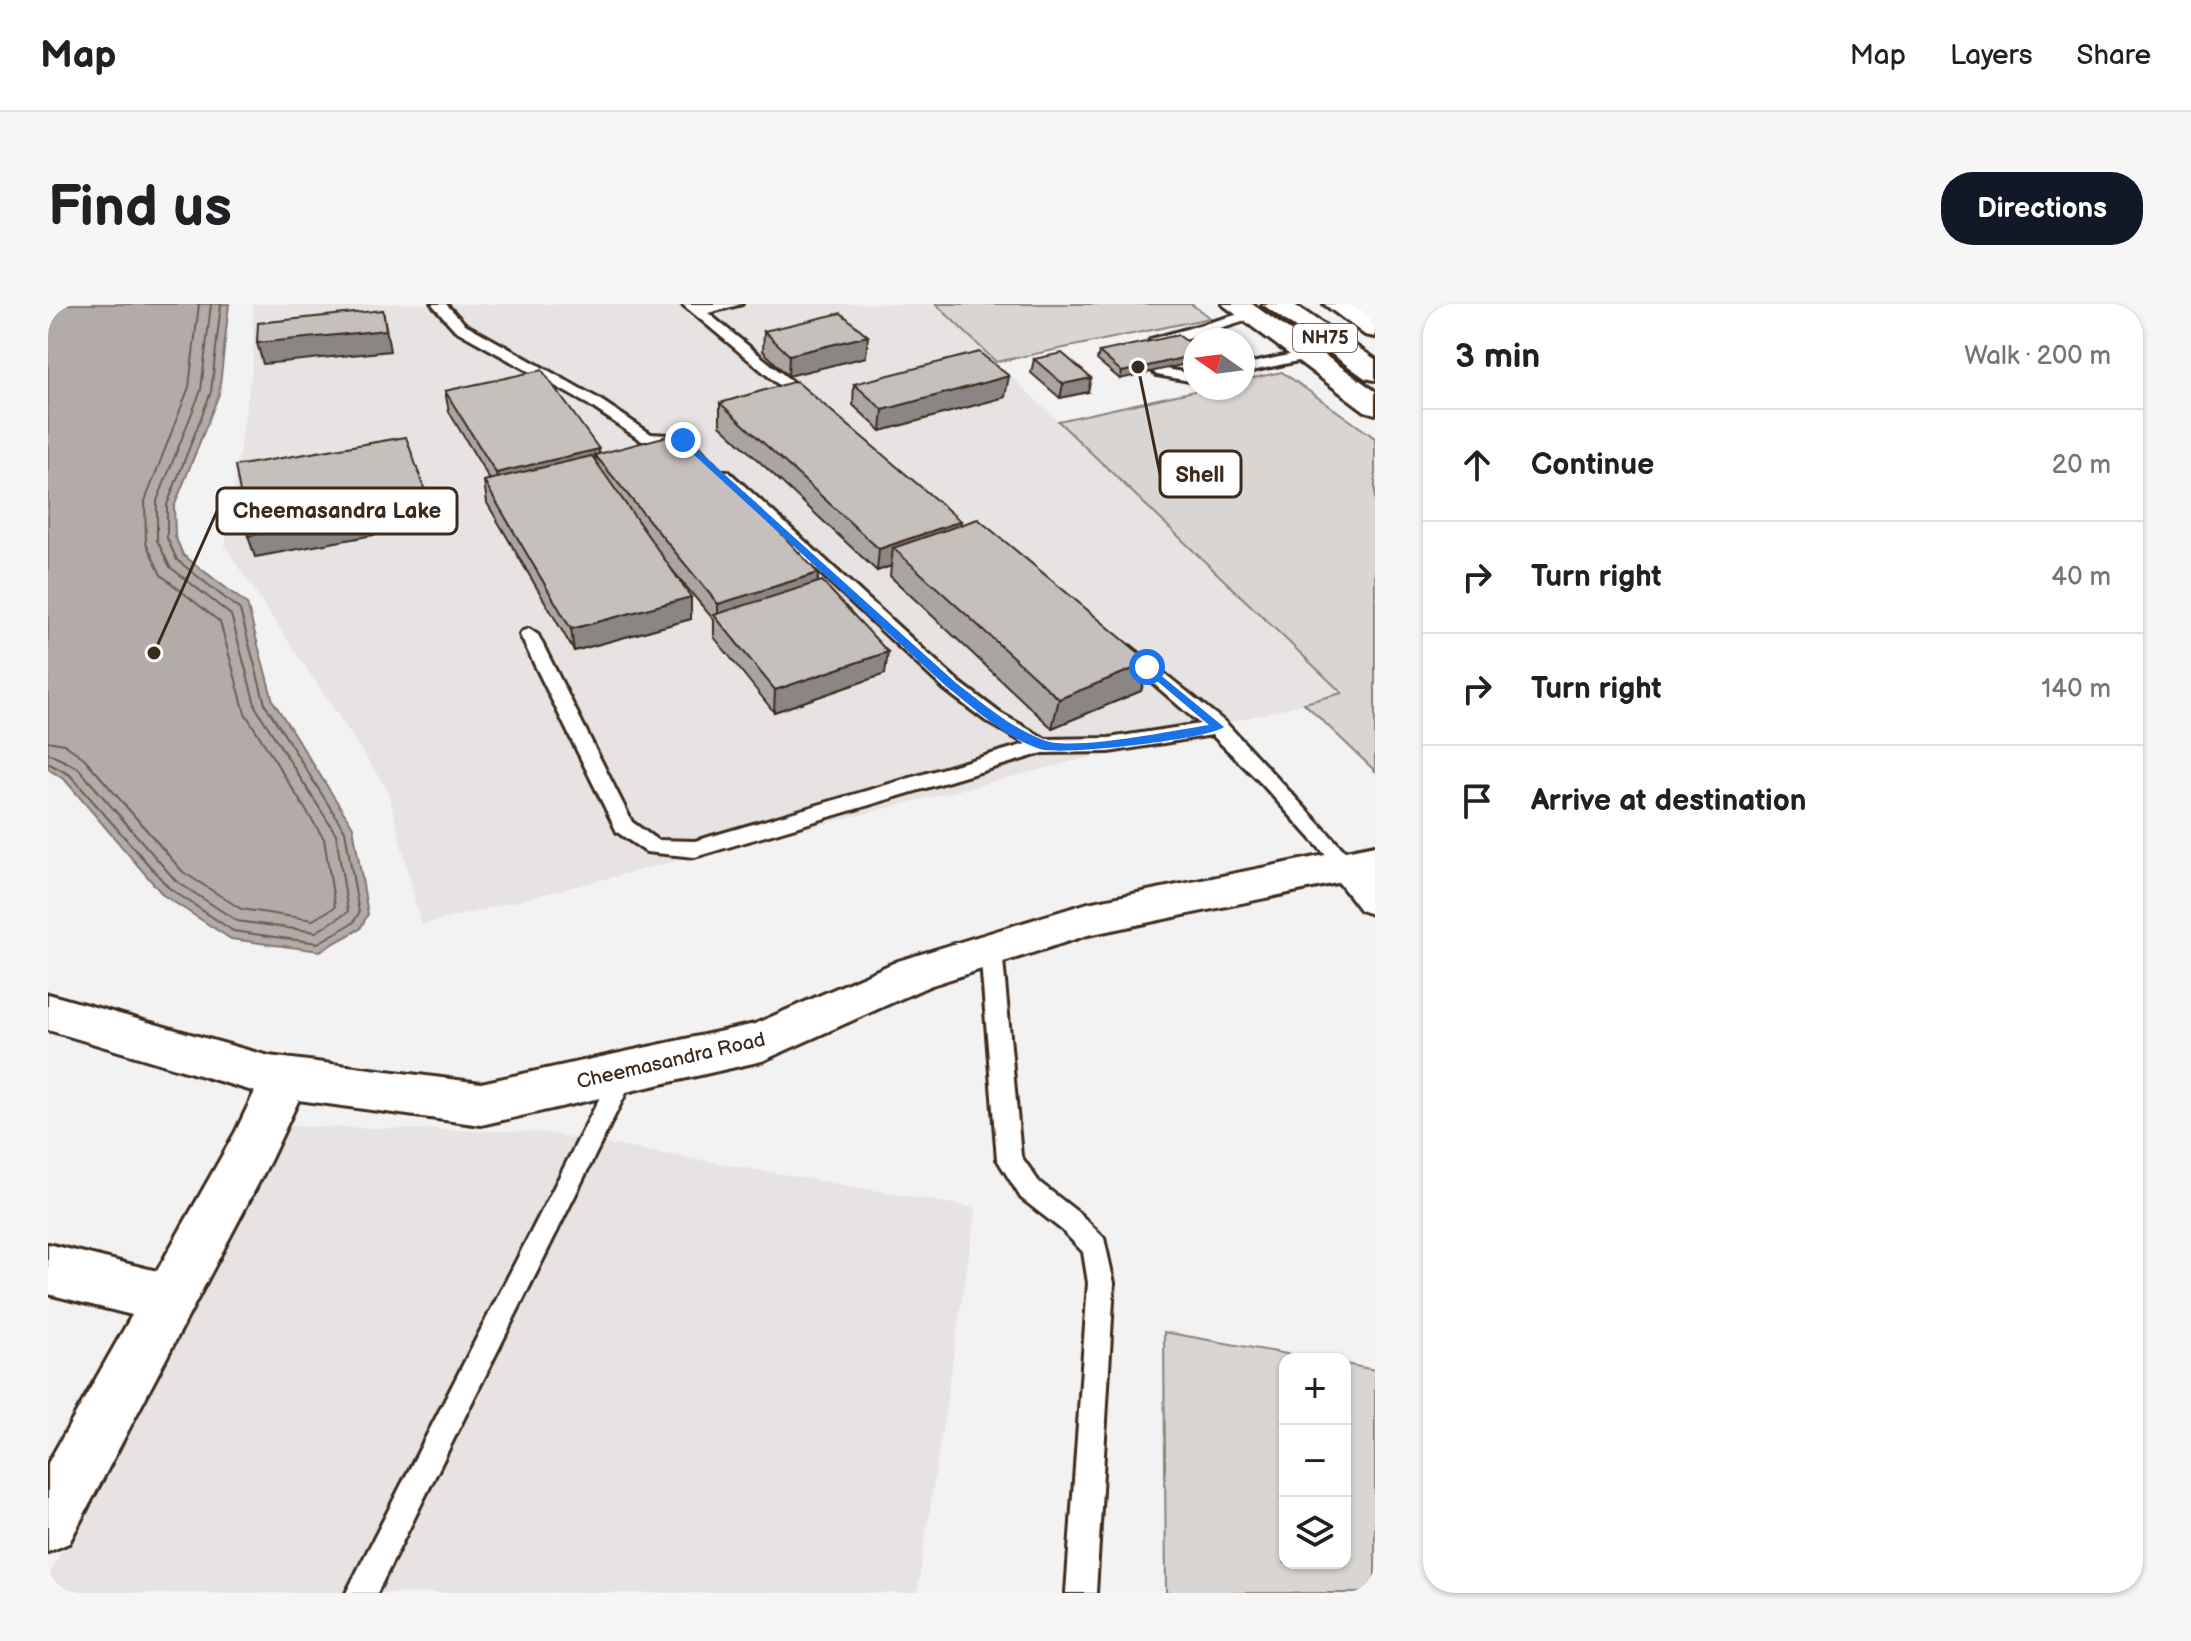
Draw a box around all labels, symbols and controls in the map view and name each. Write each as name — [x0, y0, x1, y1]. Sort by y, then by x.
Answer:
text: Map — [40, 33, 116, 78]
text: Map — [1850, 39, 1906, 72]
text: Layers — [1950, 39, 2033, 72]
text: Share — [2077, 39, 2151, 72]
button: Directions — [1941, 172, 2143, 245]
text: Find us — [48, 175, 232, 242]
road number: NH75 — [1293, 324, 1357, 352]
north arrow — [1183, 328, 1255, 400]
text: 3 min — [1455, 336, 1540, 377]
text: Walk · 200 m — [1964, 341, 2111, 372]
route end — [665, 422, 701, 458]
icon: ahead — [1455, 443, 1499, 487]
text: Continue — [1531, 447, 1654, 483]
text: 20 m — [2052, 450, 2111, 481]
callout: Shell — [1160, 451, 1241, 497]
text: Shell — [1175, 462, 1225, 489]
callout: Cheemasandra Lake — [217, 488, 457, 534]
text: Cheemasandra Lake — [233, 498, 441, 525]
icon: right — [1455, 555, 1499, 599]
text: Turn right — [1531, 559, 1662, 595]
text: 40 m — [2051, 562, 2111, 593]
route start — [1129, 649, 1165, 685]
icon: right — [1455, 667, 1499, 711]
text: Turn right — [1531, 671, 1662, 707]
text: 140 m — [2041, 674, 2111, 705]
icon: arrive — [1455, 779, 1499, 823]
text: Arrive at destination — [1531, 783, 1807, 819]
street label: Cheemasandra Road — [574, 1028, 768, 1094]
map controls — [1279, 1353, 1351, 1569]
button: + — [1279, 1353, 1351, 1425]
button: − — [1279, 1425, 1351, 1497]
button: layers — [1279, 1497, 1351, 1569]

